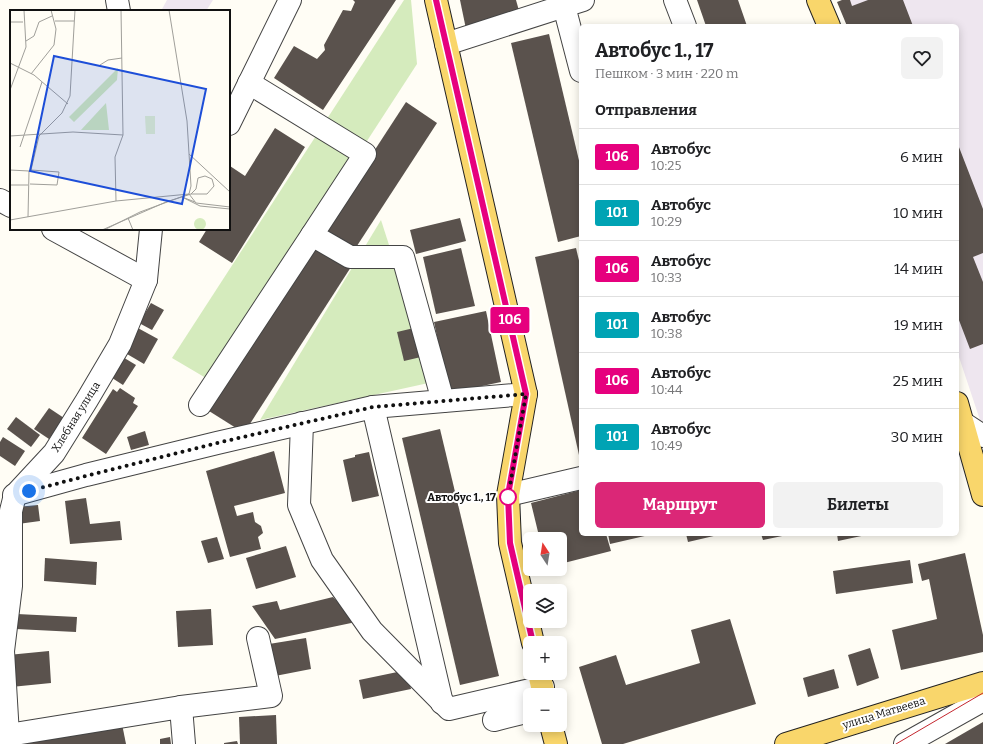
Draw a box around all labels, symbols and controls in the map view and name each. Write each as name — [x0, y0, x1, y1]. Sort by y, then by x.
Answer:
inset map — [10, 10, 230, 230]
button: heart — [901, 37, 943, 79]
text: Автобус 1., 17 — [595, 39, 714, 62]
text: Пешком · 3 мин · 220 m — [595, 66, 738, 81]
text: Отправления — [595, 101, 697, 119]
text: Автобус — [651, 140, 711, 158]
text: 106 — [605, 148, 629, 165]
text: 6 мин — [900, 148, 943, 166]
text: 10:25 — [651, 158, 681, 173]
text: Автобус — [651, 196, 711, 214]
text: 101 — [607, 204, 627, 221]
text: 10 мин — [893, 204, 943, 222]
text: 10:29 — [651, 214, 682, 229]
text: Автобус — [651, 252, 711, 270]
text: 106 — [605, 260, 629, 277]
text: 14 мин — [894, 260, 943, 278]
text: 10:33 — [651, 270, 682, 285]
line badge: 106 — [487, 307, 533, 333]
text: Автобус — [651, 308, 711, 326]
text: 106 — [498, 311, 522, 328]
text: 101 — [607, 316, 627, 333]
text: 19 мин — [894, 316, 943, 334]
text: 10:38 — [651, 326, 683, 341]
text: Автобус — [651, 364, 711, 382]
text: 106 — [605, 372, 629, 389]
text: 25 мин — [893, 372, 943, 390]
street label: Хлебная улица — [49, 379, 103, 455]
text: 10:44 — [651, 382, 683, 397]
text: Автобус — [651, 420, 711, 438]
text: 101 — [607, 428, 627, 445]
text: 30 мин — [891, 428, 943, 446]
text: 10:49 — [651, 438, 683, 453]
your location — [19, 481, 39, 501]
button: Маршрут — [595, 482, 765, 528]
button: Билеты — [773, 482, 943, 528]
marker: Автобус 1., 17 — [499, 488, 517, 506]
place label: Автобус 1., 17 — [427, 491, 496, 504]
north arrow — [523, 532, 567, 576]
map controls — [523, 532, 567, 732]
button: layers — [523, 584, 567, 628]
button: + — [523, 636, 567, 680]
button: − — [523, 688, 567, 732]
street label: улица Матвеева — [840, 694, 927, 732]

